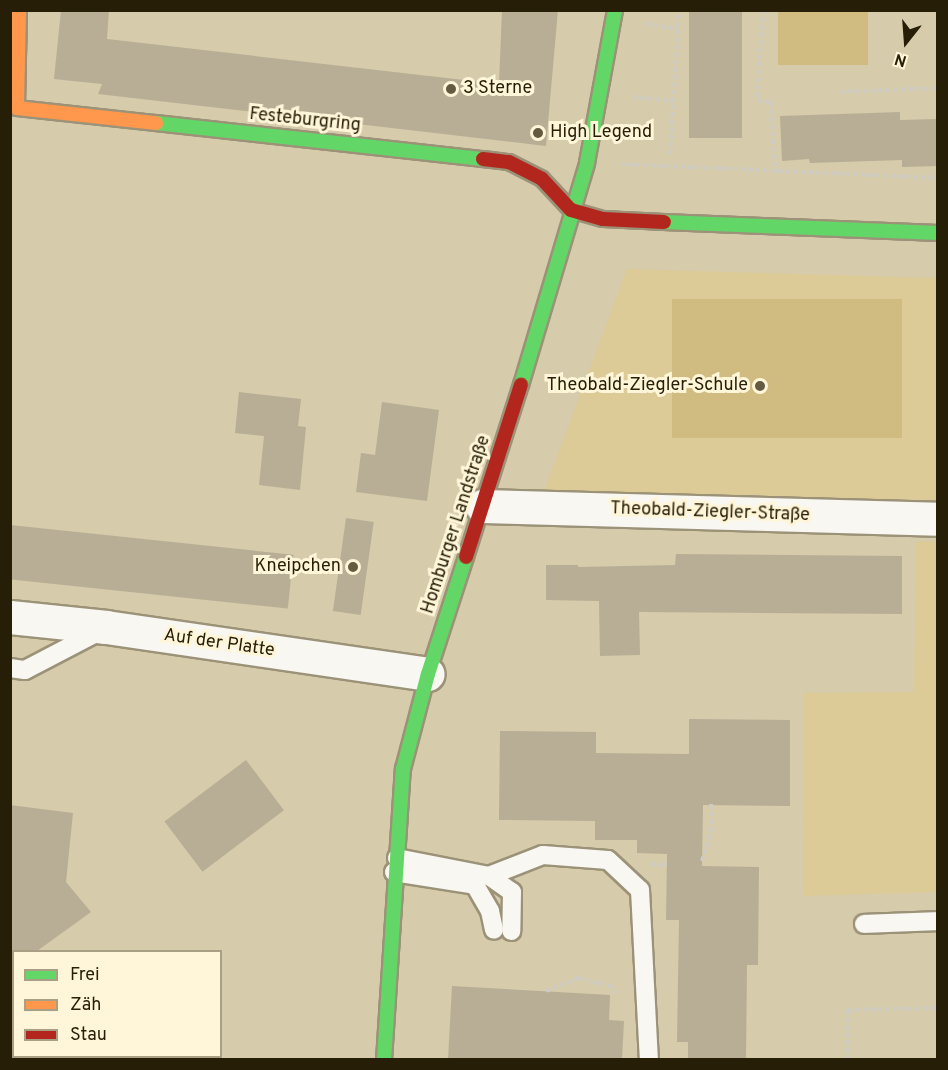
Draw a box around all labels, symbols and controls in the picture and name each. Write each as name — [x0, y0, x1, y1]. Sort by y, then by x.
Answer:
north arrow — [876, 12, 936, 72]
text: N — [892, 48, 909, 70]
place label: 3 Sterne — [463, 78, 532, 100]
marker: 3 Sterne — [444, 82, 458, 96]
street label: Festeburgring — [248, 104, 362, 138]
place label: High Legend — [550, 122, 652, 144]
marker: High Legend — [531, 126, 545, 140]
place label: Theobald-Ziegler-Schule — [547, 375, 748, 397]
marker: Theobald-Ziegler-Schule — [753, 379, 767, 393]
street label: Homburger Landstraße — [418, 433, 496, 617]
street label: Theobald-Ziegler-Straße — [610, 499, 810, 527]
place label: Kneipchen — [255, 556, 341, 578]
marker: Kneipchen — [346, 560, 360, 574]
street label: Auf der Platte — [162, 626, 276, 662]
legend — [12, 950, 222, 1058]
text: Frei — [70, 964, 100, 987]
text: Zäh — [70, 994, 101, 1017]
text: Stau — [70, 1024, 107, 1047]

